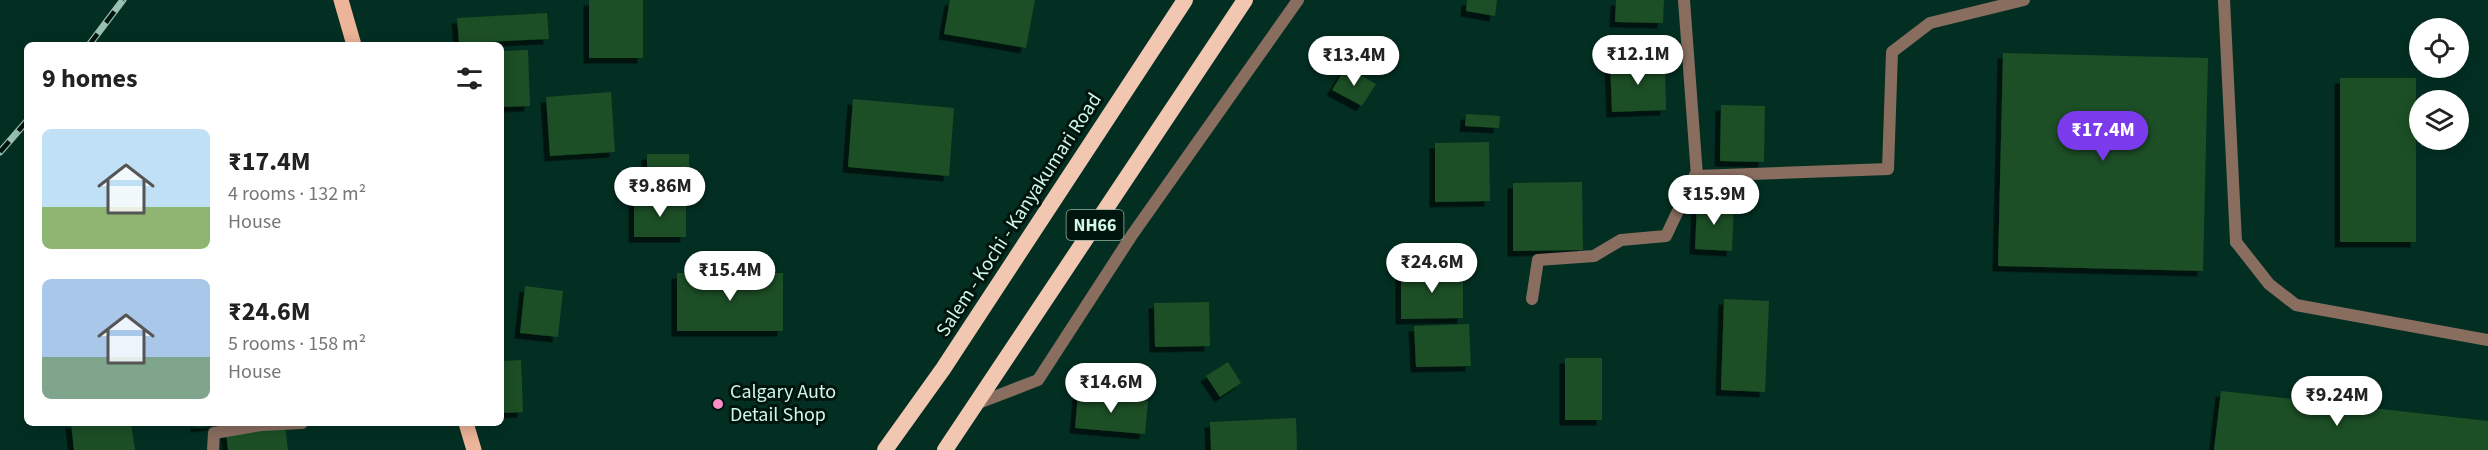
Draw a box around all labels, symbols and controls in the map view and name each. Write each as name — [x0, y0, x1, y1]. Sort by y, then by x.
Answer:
map controls — [2409, 18, 2469, 150]
button: locate — [2409, 18, 2469, 78]
pin: ₹12.1M — [1589, 35, 1687, 86]
pin: ₹13.4M — [1305, 36, 1403, 87]
text: ₹12.1M — [1606, 40, 1670, 68]
text: ₹13.4M — [1322, 41, 1386, 69]
text: 9 homes — [42, 60, 137, 97]
icon: filters — [453, 62, 486, 95]
street label: Salem - Kochi - Kanyakumari Road — [929, 88, 1109, 342]
button: layers — [2409, 90, 2469, 150]
pin: ₹17.4M — [2054, 111, 2152, 162]
text: ₹17.4M — [2071, 116, 2135, 144]
text: ₹17.4M — [228, 143, 311, 180]
icon: home — [90, 153, 162, 225]
pin: ₹9.86M — [611, 167, 709, 218]
text: ₹9.86M — [628, 172, 692, 200]
pin: ₹15.9M — [1665, 175, 1763, 226]
text: 4 rooms · 132 m² — [228, 180, 366, 208]
text: ₹15.9M — [1682, 180, 1746, 208]
text: House — [228, 208, 281, 236]
road number: NH66 — [1066, 210, 1124, 240]
pin: ₹24.6M — [1383, 243, 1481, 294]
text: ₹24.6M — [1400, 248, 1464, 276]
pin: ₹15.4M — [681, 251, 779, 302]
text: ₹15.4M — [698, 256, 762, 284]
text: ₹24.6M — [228, 293, 311, 330]
icon: home — [90, 303, 162, 375]
text: 5 rooms · 158 m² — [228, 330, 366, 358]
text: House — [228, 358, 281, 386]
pin: ₹14.6M — [1062, 363, 1160, 414]
text: ₹14.6M — [1079, 368, 1143, 396]
pin: ₹9.24M — [2288, 376, 2386, 427]
place label: Calgary Auto Detail Shop — [730, 378, 836, 429]
text: ₹9.24M — [2305, 381, 2369, 409]
marker: Calgary Auto Detail Shop — [711, 397, 725, 411]

